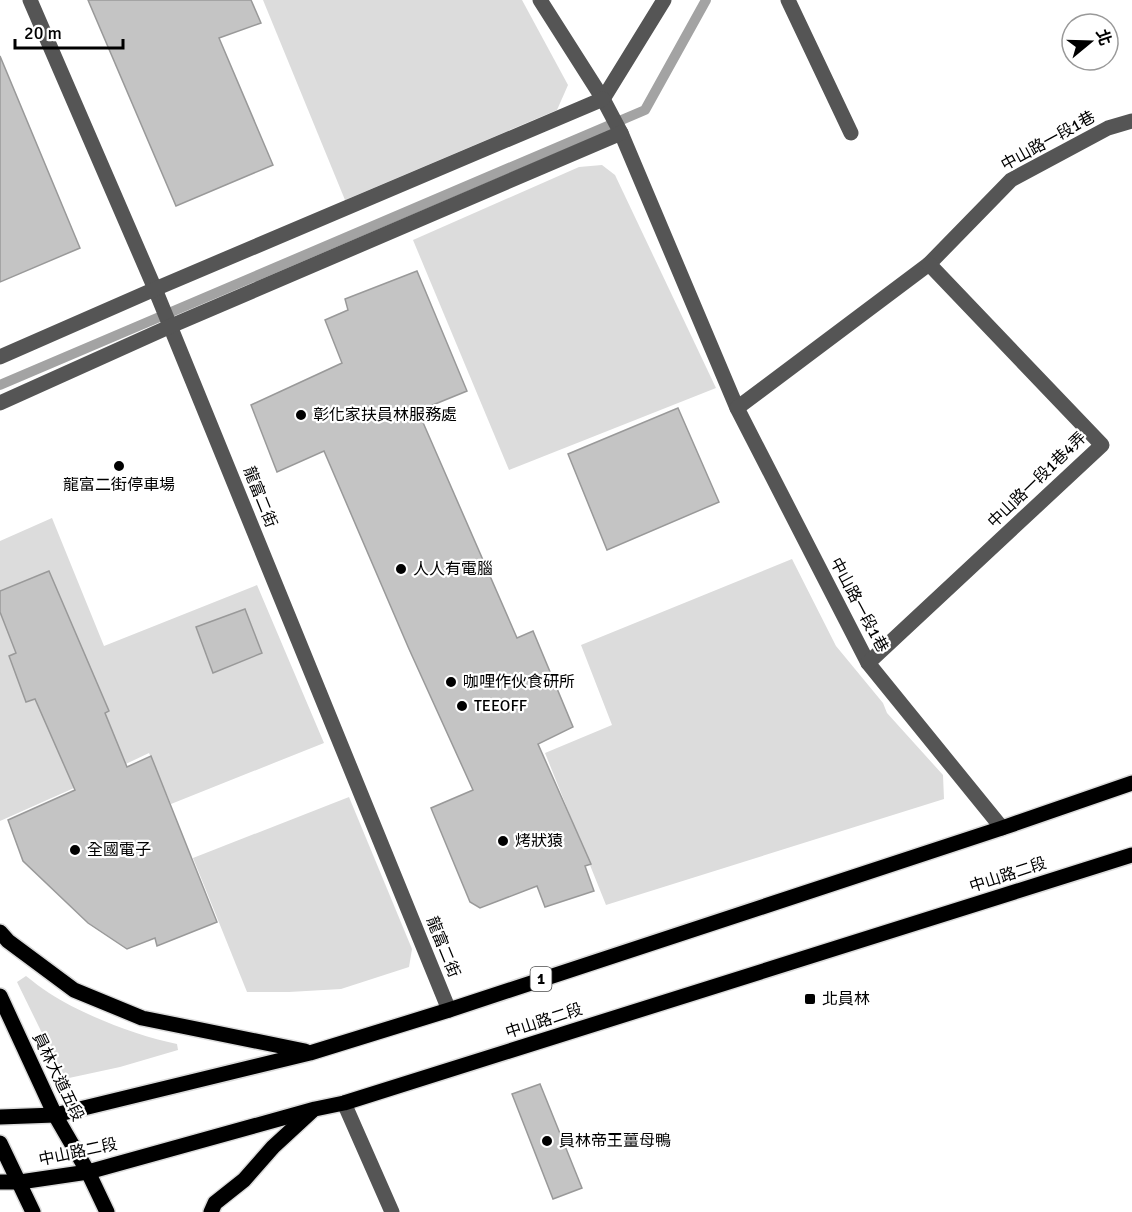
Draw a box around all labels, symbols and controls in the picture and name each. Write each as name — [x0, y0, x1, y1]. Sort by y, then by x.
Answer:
scale bar — [15, 12, 123, 50]
north arrow — [1060, 12, 1120, 72]
text: 20 m — [24, 22, 62, 44]
text: 北 — [1091, 27, 1115, 48]
street label: 中山路一段1巷 — [997, 107, 1099, 175]
place label: 彰化家扶員林服務處 — [313, 405, 457, 425]
marker: 彰化家扶員林服務處 — [294, 408, 308, 422]
street label: 中山路一段1巷4弄 — [984, 428, 1090, 532]
marker: 龍富二街停車場 — [112, 459, 126, 473]
street label: 龍富二街 — [239, 464, 281, 530]
place label: 龍富二街停車場 — [63, 475, 175, 495]
street label: 中山路一段1巷 — [826, 554, 892, 656]
place label: 人人有電腦 — [413, 559, 493, 579]
marker: 人人有電腦 — [394, 562, 408, 576]
place label: 咖哩作伙食研所 — [463, 672, 575, 692]
marker: 咖哩作伙食研所 — [444, 675, 458, 689]
place label: TEEOFF — [474, 696, 527, 716]
marker: TEEOFF — [455, 699, 469, 713]
place label: 烤狀猿 — [515, 831, 563, 851]
marker: 烤狀猿 — [496, 834, 510, 848]
place label: 全國電子 — [87, 840, 151, 860]
marker: 全國電子 — [68, 843, 82, 857]
street label: 中山路二段 — [967, 853, 1049, 897]
street label: 龍富二街 — [422, 914, 464, 980]
road number: 1 — [530, 967, 552, 991]
place label: 北員林 — [822, 989, 870, 1009]
marker: 北員林 — [803, 992, 817, 1006]
street label: 中山路二段 — [503, 999, 585, 1043]
street label: 員林大道五段 — [28, 1029, 88, 1125]
place label: 員林帝王薑母鴨 — [559, 1131, 671, 1151]
street label: 中山路二段 — [37, 1134, 119, 1170]
marker: 員林帝王薑母鴨 — [540, 1134, 554, 1148]

